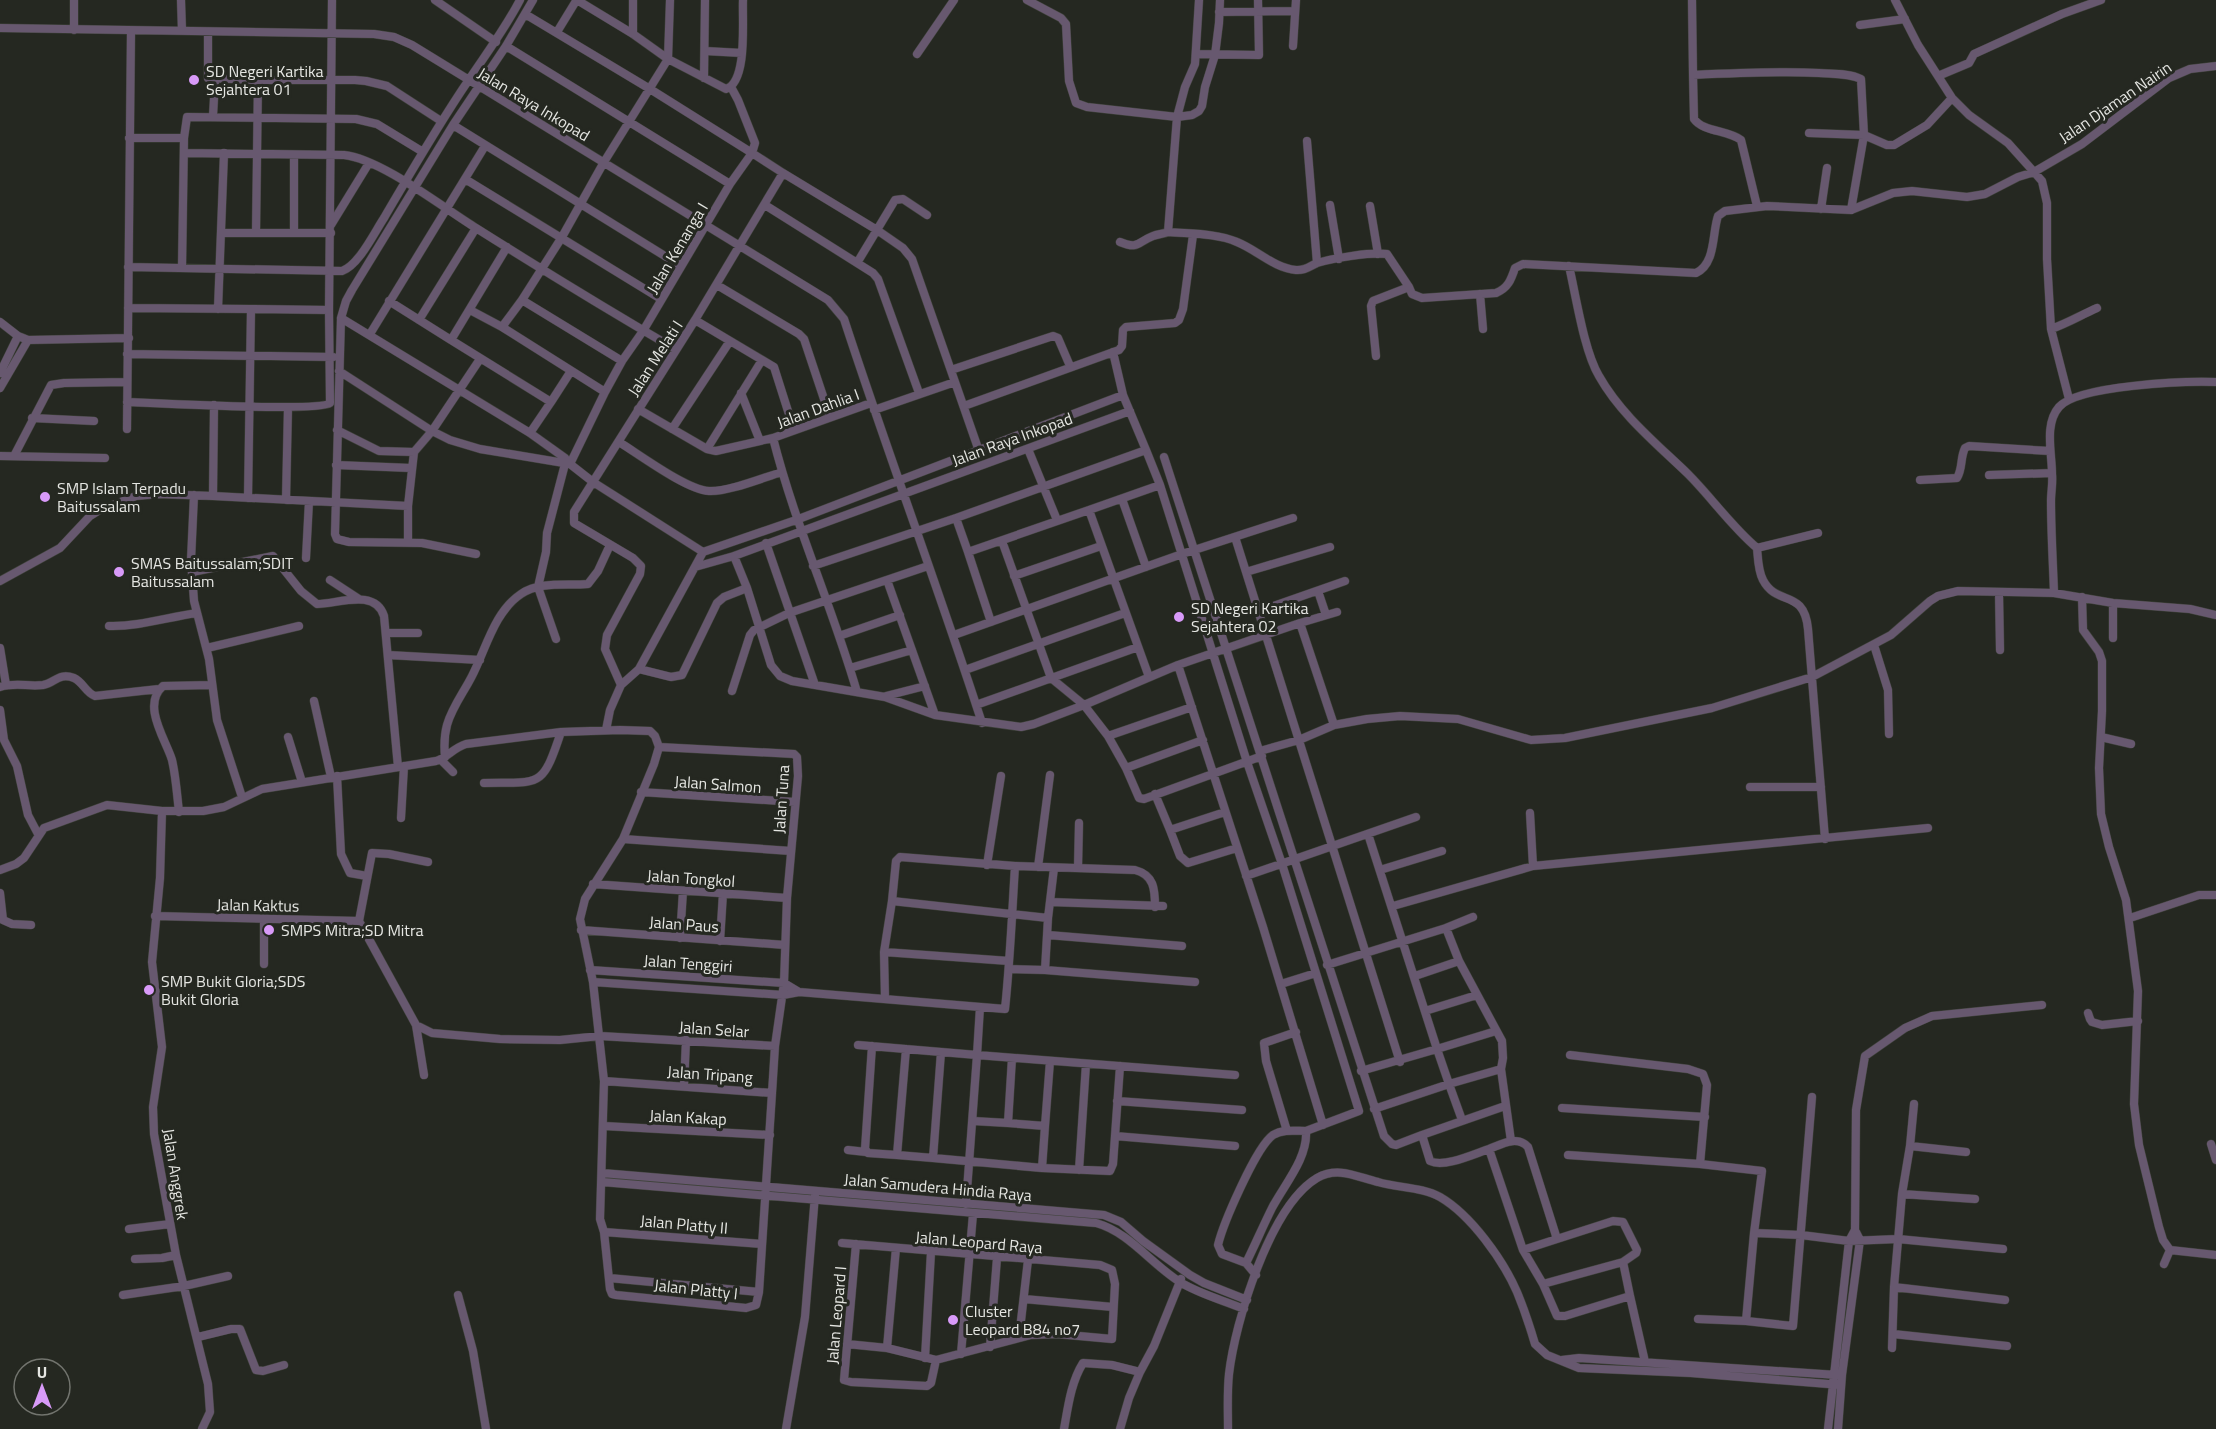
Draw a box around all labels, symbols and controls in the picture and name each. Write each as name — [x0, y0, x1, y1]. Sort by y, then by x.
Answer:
street label: Jalan Djaman Nairin — [2054, 55, 2176, 149]
place label: SD Negeri Kartika Sejahtera 01 — [206, 59, 324, 101]
street label: Jalan Raya Inkopad — [474, 61, 594, 147]
marker: SD Negeri Kartika Sejahtera 01 — [187, 73, 201, 87]
street label: Jalan Kenanga I — [640, 198, 714, 298]
street label: Jalan Melati I — [621, 315, 689, 401]
street label: Jalan Dahlia I — [773, 382, 863, 434]
street label: Jalan Raya Inkopad — [948, 406, 1076, 472]
place label: SMP Islam Terpadu Baitussalam — [57, 476, 186, 518]
marker: SMP Islam Terpadu Baitussalam — [38, 490, 52, 504]
place label: SMAS Baitussalam;SDIT Baitussalam — [131, 551, 294, 593]
marker: SMAS Baitussalam;SDIT Baitussalam — [112, 565, 126, 579]
place label: SD Negeri Kartika Sejahtera 02 — [1191, 596, 1309, 638]
marker: SD Negeri Kartika Sejahtera 02 — [1172, 610, 1186, 624]
street label: Jalan Tuna — [767, 764, 795, 834]
street label: Jalan Salmon — [674, 769, 762, 799]
street label: Jalan Tongkol — [646, 863, 736, 893]
street label: Jalan Kaktus — [216, 892, 300, 918]
street label: Jalan Paus — [648, 910, 720, 938]
place label: SMPS Mitra;SD Mitra — [281, 918, 424, 942]
marker: SMPS Mitra;SD Mitra — [262, 923, 276, 937]
street label: Jalan Tenggiri — [643, 948, 733, 978]
place label: SMP Bukit Gloria;SDS Bukit Gloria — [161, 969, 305, 1011]
marker: SMP Bukit Gloria;SDS Bukit Gloria — [142, 983, 156, 997]
street label: Jalan Selar — [678, 1015, 750, 1043]
street label: Jalan Tripang — [666, 1059, 754, 1089]
street label: Jalan Kakap — [649, 1103, 727, 1131]
street label: Jalan Anggrek — [157, 1127, 195, 1222]
street label: Jalan Samudera Hindia Raya — [843, 1167, 1033, 1207]
street label: Jalan Platty II — [639, 1208, 729, 1240]
street label: Jalan Leopard Raya — [914, 1224, 1044, 1260]
street label: Jalan Leopard I — [820, 1265, 852, 1365]
street label: Jalan Platty I — [653, 1273, 739, 1305]
place label: Cluster Leopard B84 no7 — [965, 1299, 1080, 1341]
marker: Cluster Leopard B84 no7 — [946, 1313, 960, 1327]
north arrow — [12, 1357, 72, 1417]
text: U — [37, 1360, 47, 1384]

